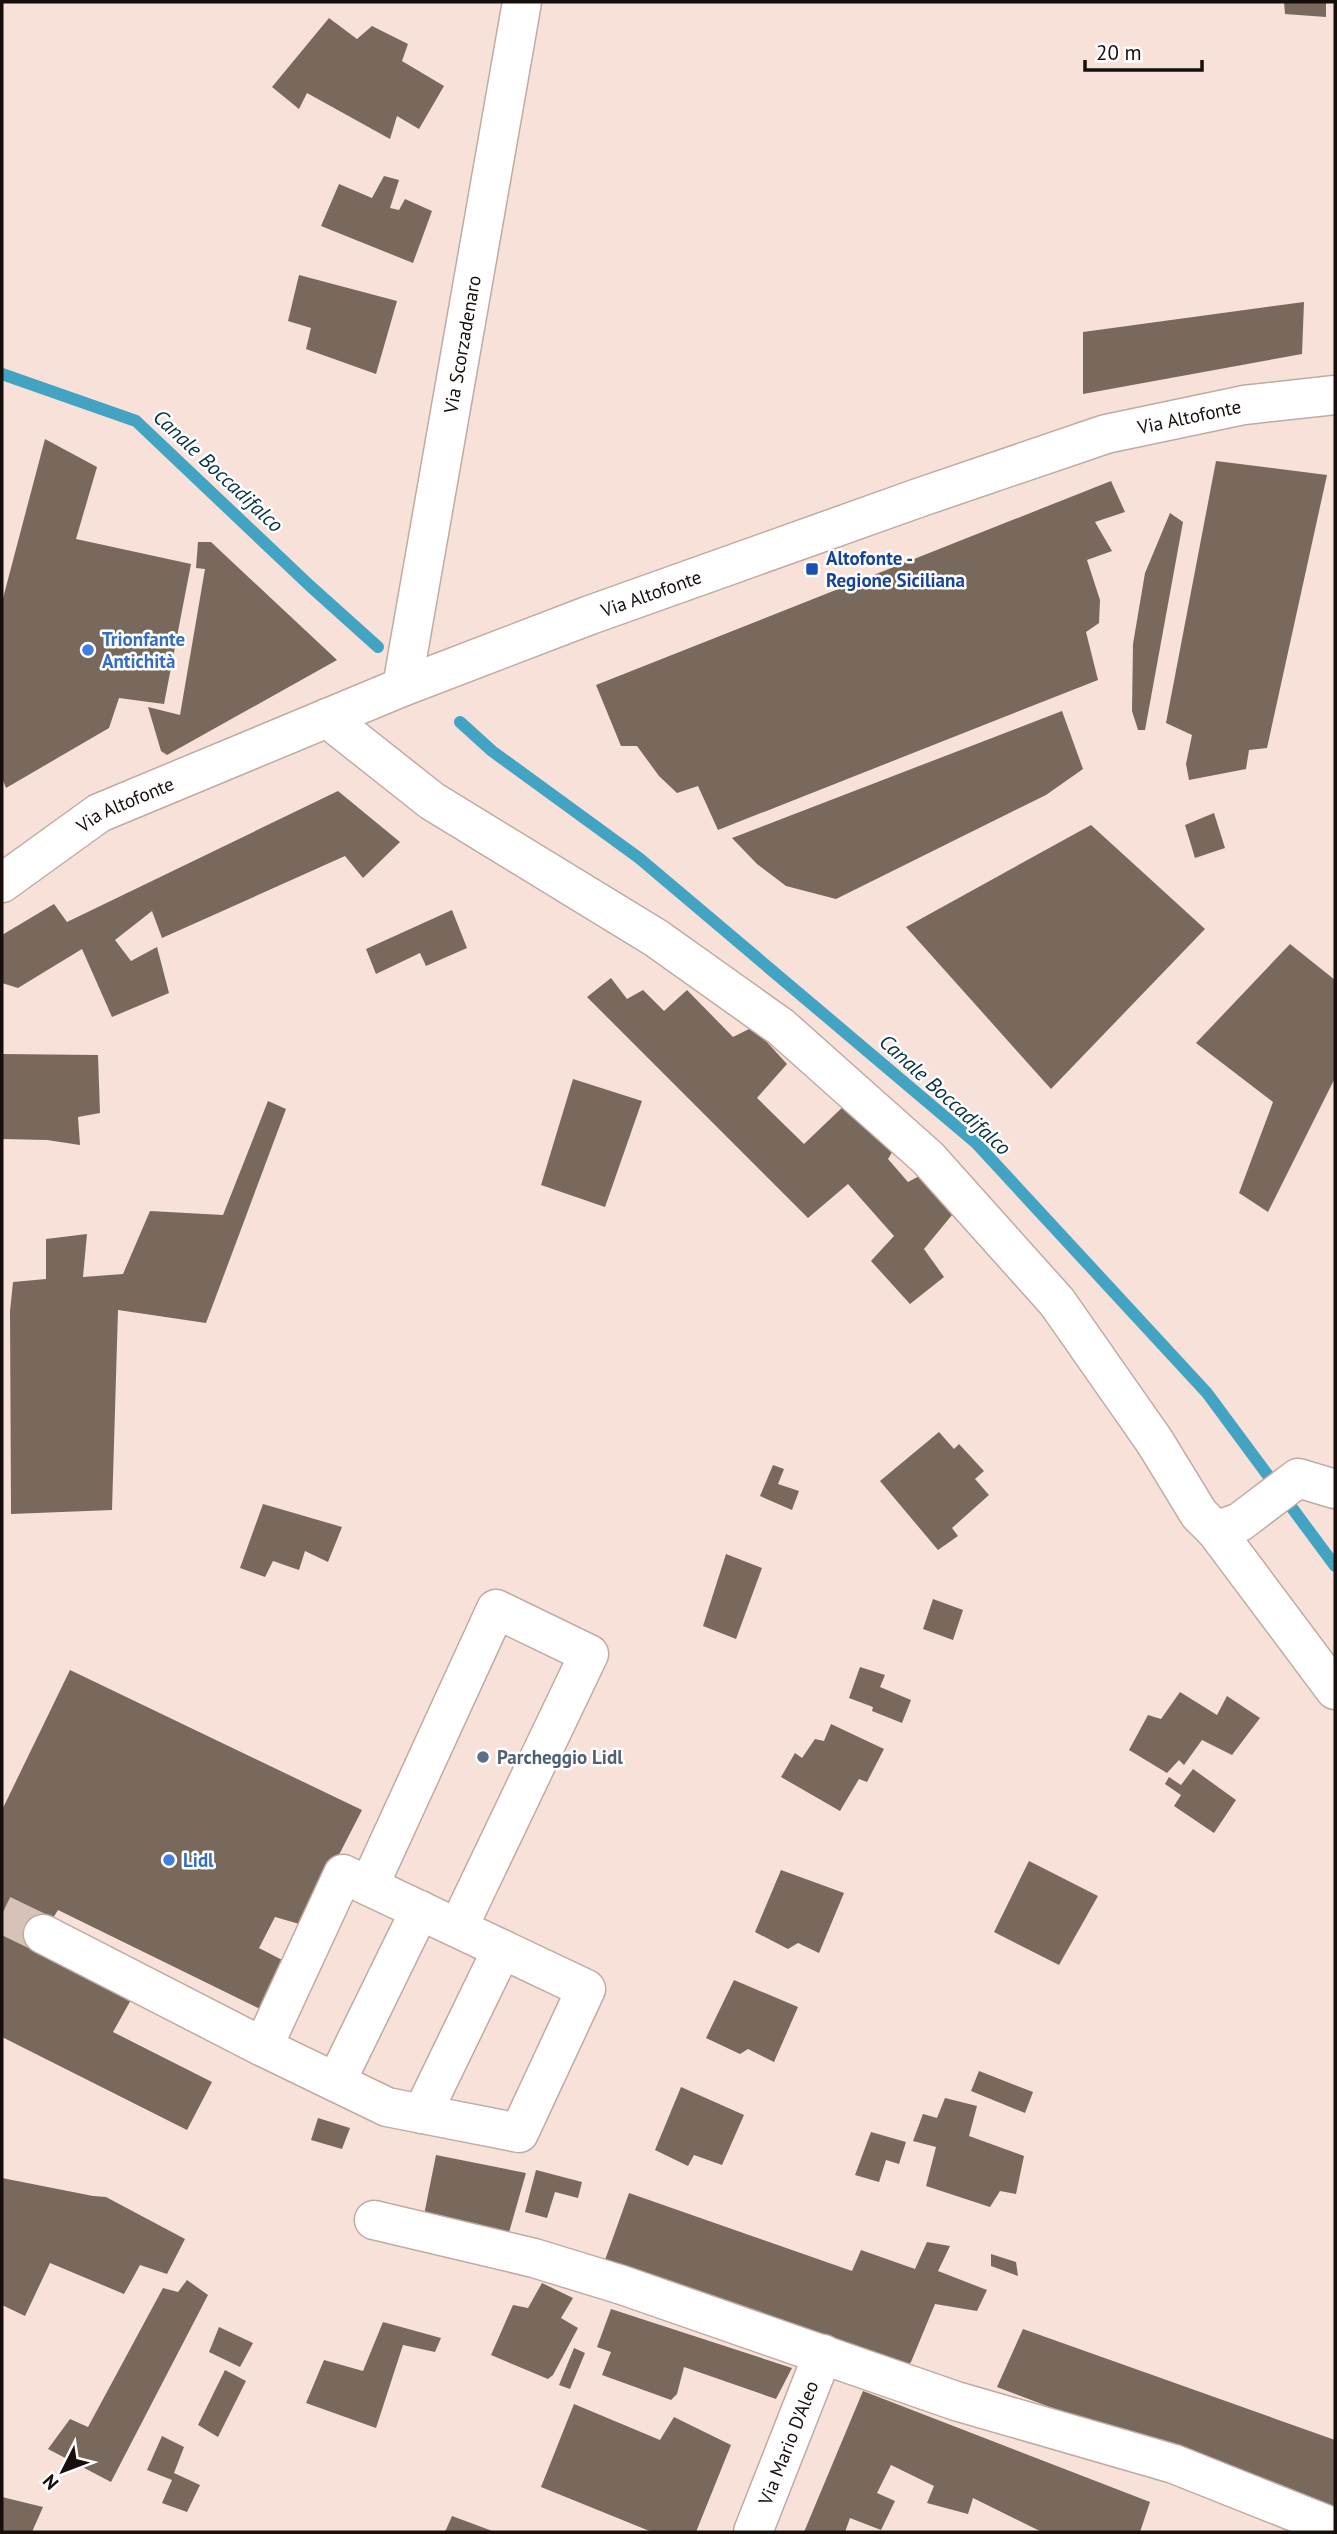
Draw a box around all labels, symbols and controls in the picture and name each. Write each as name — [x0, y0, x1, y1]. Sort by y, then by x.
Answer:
scale bar — [1085, 28, 1202, 72]
text: 20 m — [1096, 39, 1142, 66]
street label: Via Scorzadenaro — [438, 273, 486, 416]
street label: Via Altofonte — [1134, 394, 1243, 439]
water label: Canale Boccadifalco — [148, 403, 289, 538]
place label: Altofonte - Regione Siciliana — [826, 546, 965, 592]
marker: Altofonte - Regione Siciliana — [804, 561, 820, 577]
street label: Via Altofonte — [597, 564, 705, 622]
place label: Trionfante Antichità — [102, 627, 185, 673]
marker: Trionfante Antichità — [80, 642, 96, 658]
street label: Via Altofonte — [71, 771, 177, 838]
water label: Canale Boccadifalco — [874, 1028, 1017, 1161]
place label: Parcheggio Lidl — [497, 1745, 623, 1769]
marker: Parcheggio Lidl — [475, 1749, 491, 1765]
place label: Lidl — [183, 1848, 214, 1872]
marker: Lidl — [161, 1852, 177, 1868]
street label: Via Mario D'Aleo — [753, 2377, 823, 2509]
north arrow — [28, 2436, 98, 2506]
text: N — [37, 2470, 63, 2495]

